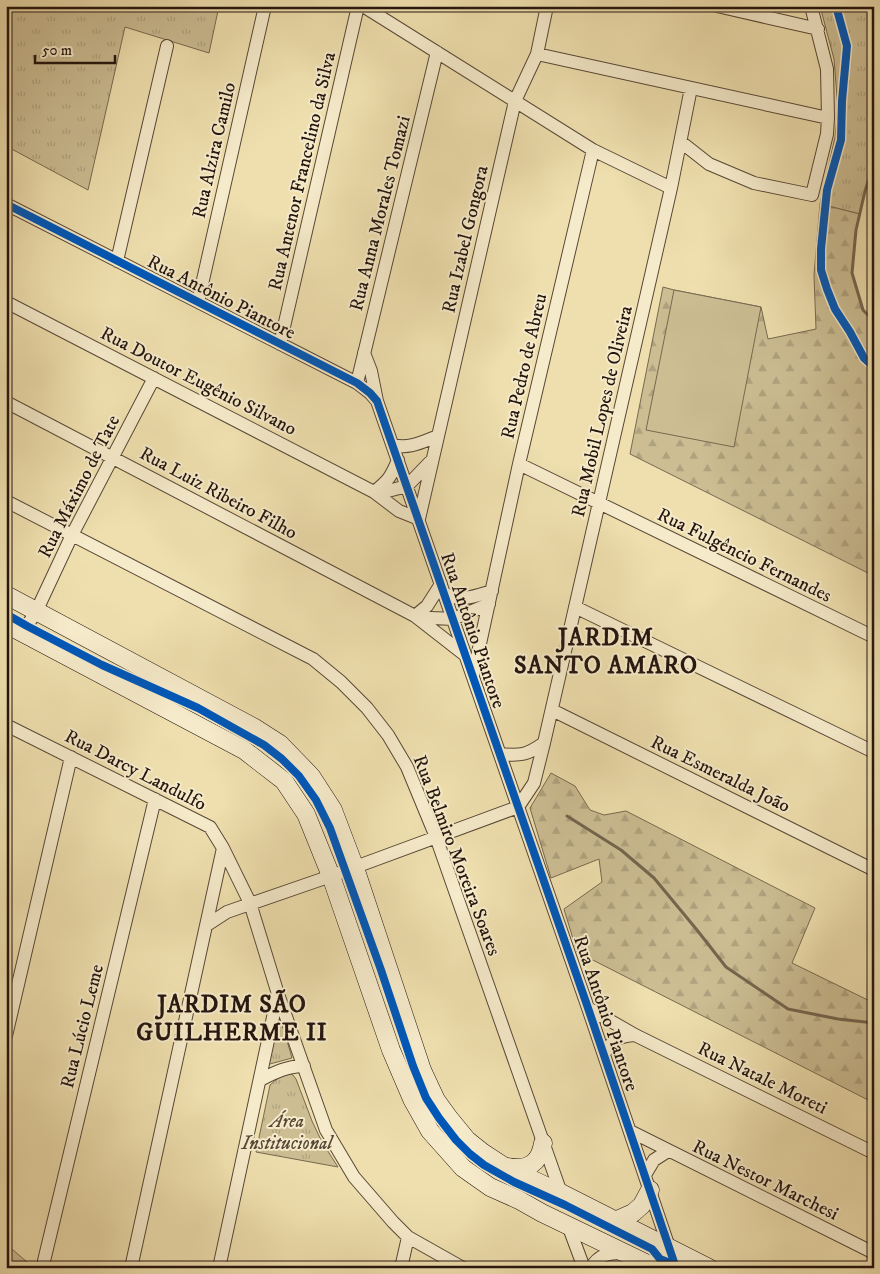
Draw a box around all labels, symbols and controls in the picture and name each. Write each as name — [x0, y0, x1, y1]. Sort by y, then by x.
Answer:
scale bar — [35, 32, 115, 64]
text: 50 m — [42, 41, 72, 60]
street label: Rua Antenor Francelino da Silva — [264, 50, 341, 293]
street label: Rua Alzira Camilo — [188, 80, 241, 221]
street label: Rua Anna Morales Tomazi — [345, 113, 416, 313]
street label: Rua Izabel Gongora — [437, 163, 494, 315]
street label: Rua Antônio Piantore — [143, 250, 299, 345]
street label: Rua Pedro de Abreu — [497, 291, 552, 441]
street label: Rua Mobil Lopes de Oliveira — [567, 303, 638, 519]
street label: Rua Doutor Eugênio Silvano — [97, 322, 300, 441]
street label: Rua Máximo de Tate — [33, 411, 125, 562]
street label: Rua Luiz Ribeiro Filho — [136, 442, 301, 545]
street label: Rua Fulgêncio Fernandes — [653, 503, 835, 608]
street label: Rua Antônio Piantore — [435, 550, 510, 712]
district label: JARDIM SANTO AMARO — [514, 623, 698, 681]
street label: Rua Darcy Landulfo — [61, 725, 210, 816]
street label: Rua Esmeralda João — [647, 731, 794, 818]
street label: Rua Belmiro Moreira Soares — [408, 752, 505, 959]
street label: Rua Antônio Piantore — [568, 933, 643, 1095]
street label: Rua Lúcio Leme — [56, 962, 109, 1091]
district label: JARDIM SÃO GUILHERME II — [136, 989, 328, 1048]
street label: Rua Natale Moreti — [694, 1037, 831, 1120]
park label: Área Institucional — [241, 1110, 334, 1155]
street label: Rua Nestor Marchesi — [689, 1135, 842, 1226]

